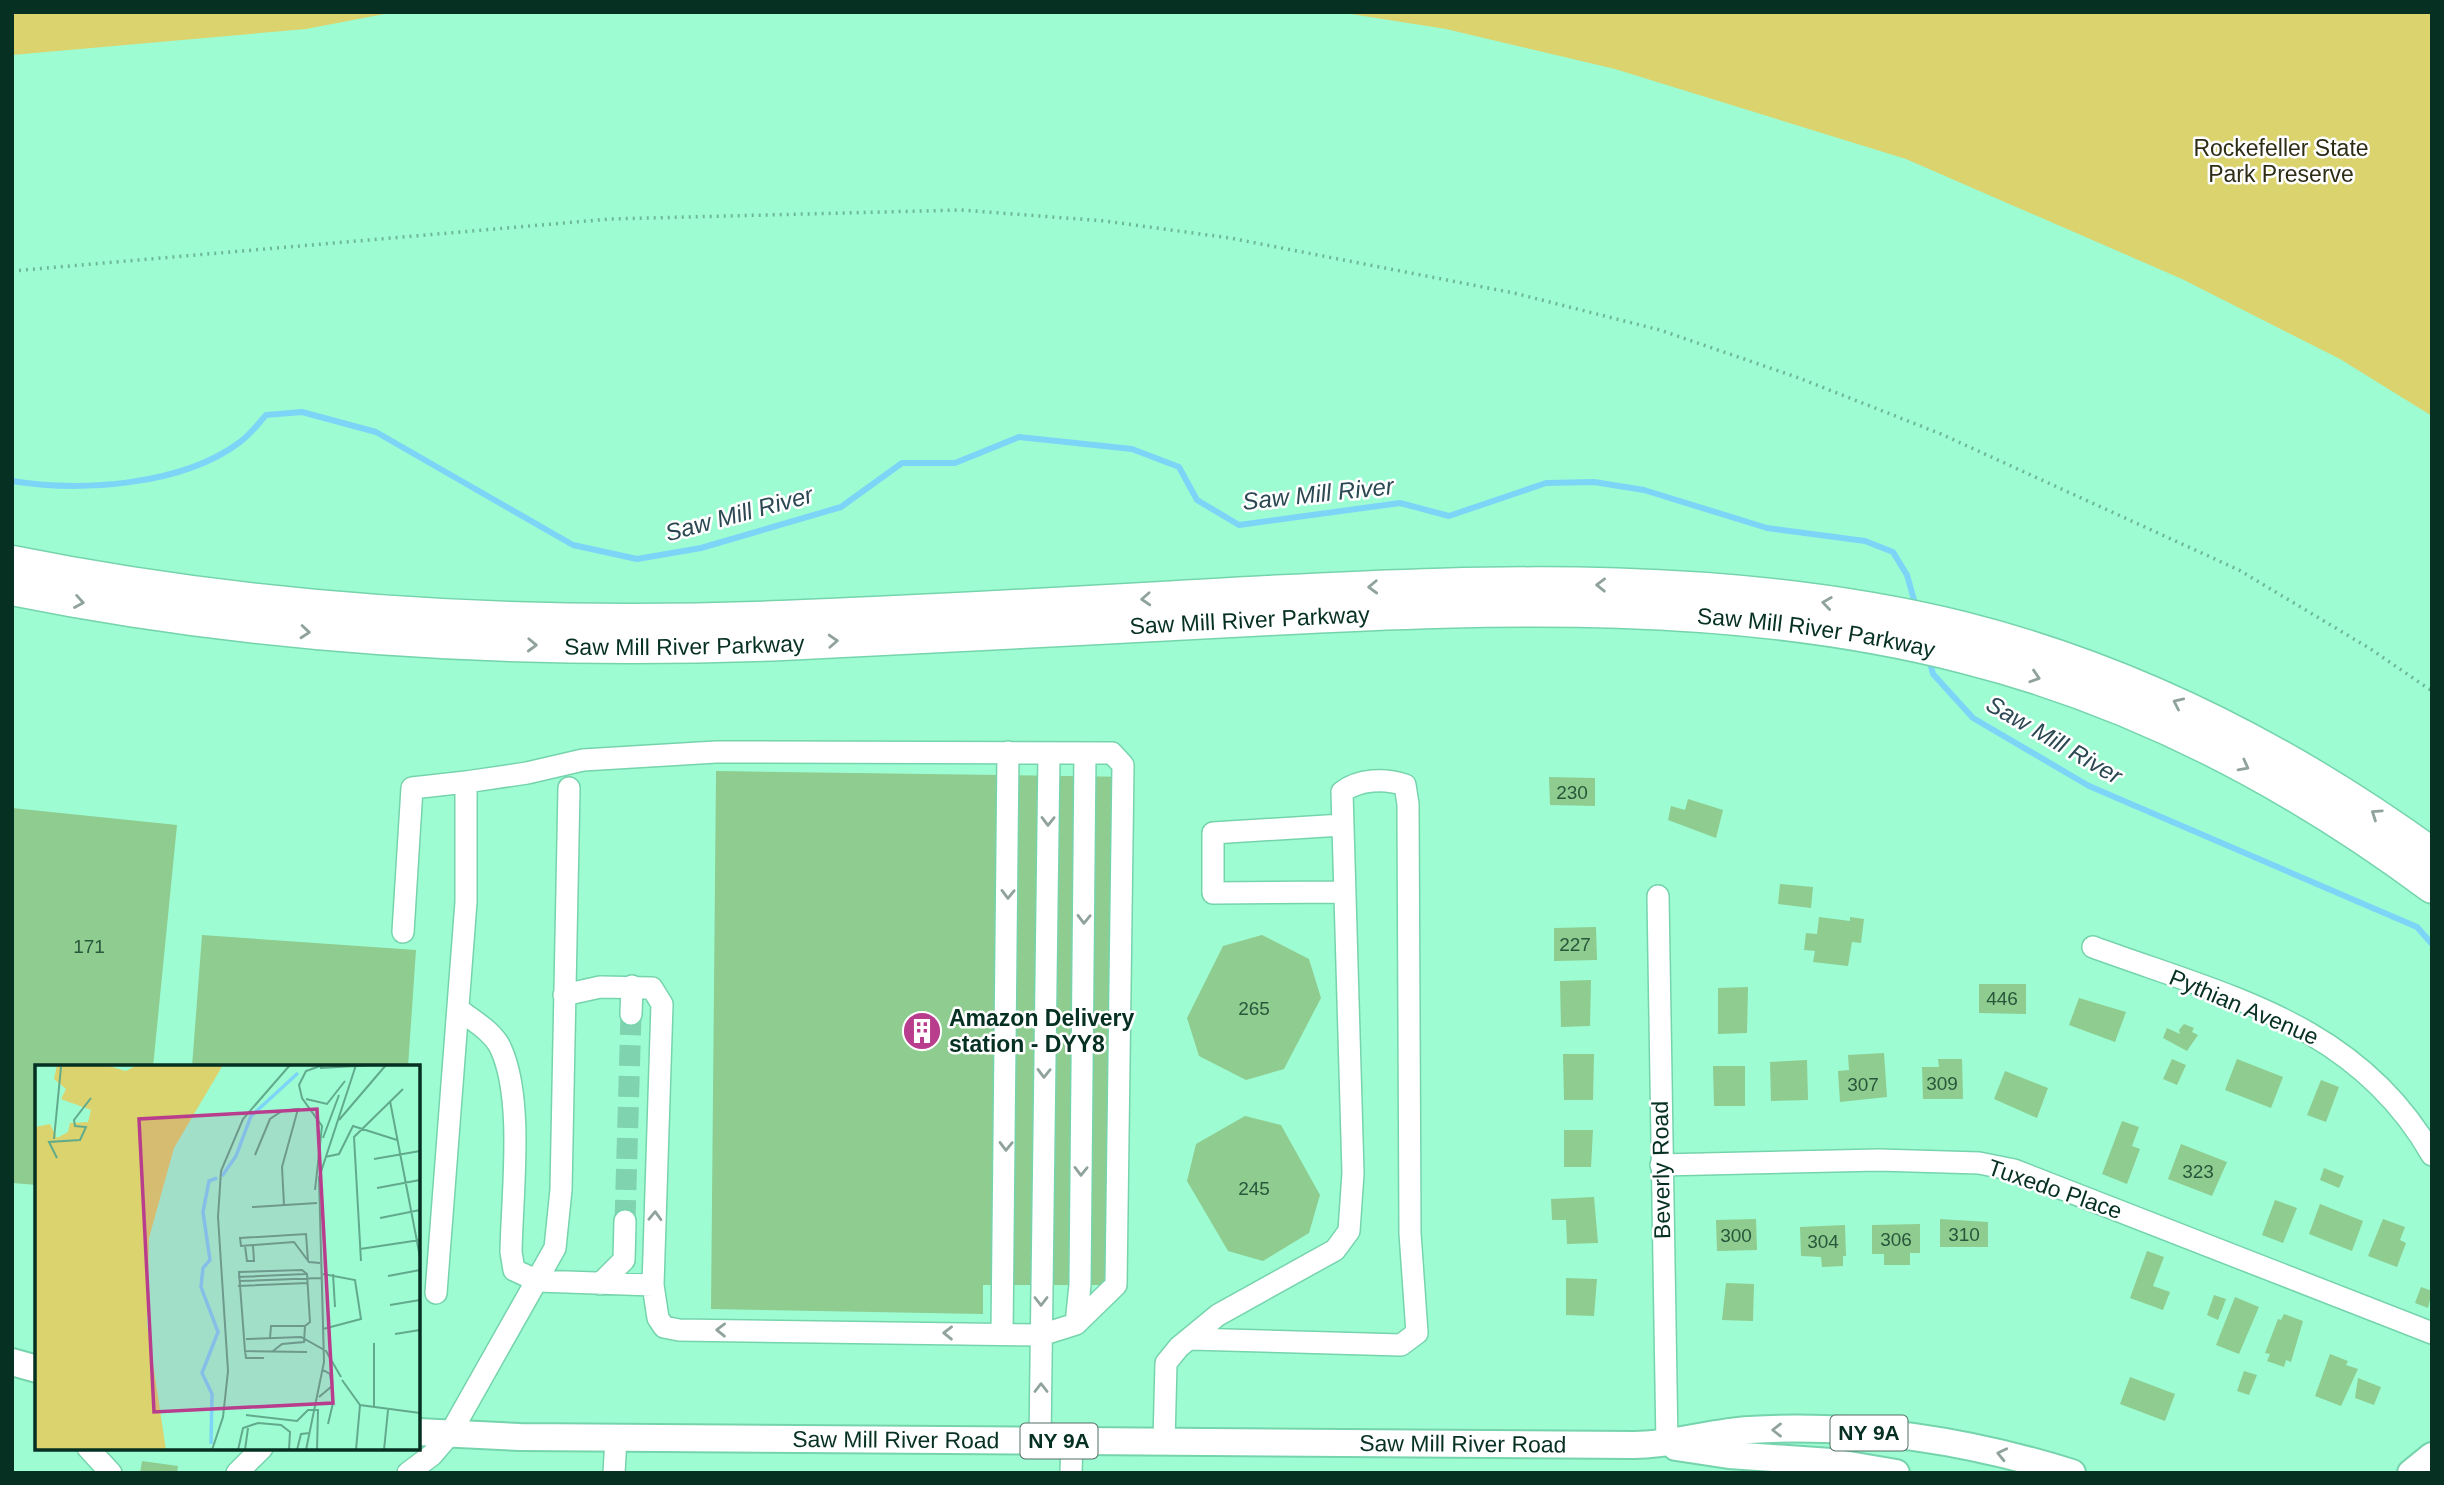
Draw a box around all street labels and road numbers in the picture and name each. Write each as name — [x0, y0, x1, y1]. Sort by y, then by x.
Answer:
street label: Saw Mill River Parkway — [1129, 601, 1371, 639]
street label: Saw Mill River Parkway — [1696, 603, 1938, 663]
street label: Saw Mill River Parkway — [564, 630, 806, 660]
street label: Pythian Avenue — [2166, 964, 2322, 1050]
street label: Beverly Road — [1647, 1101, 1675, 1239]
street label: Tuxedo Place — [1985, 1154, 2125, 1224]
road number: NY 9A — [1830, 1416, 1908, 1450]
road number: NY 9A — [1020, 1424, 1098, 1458]
street label: Saw Mill River Road — [792, 1426, 1000, 1453]
street label: Saw Mill River Road — [1359, 1430, 1567, 1458]

